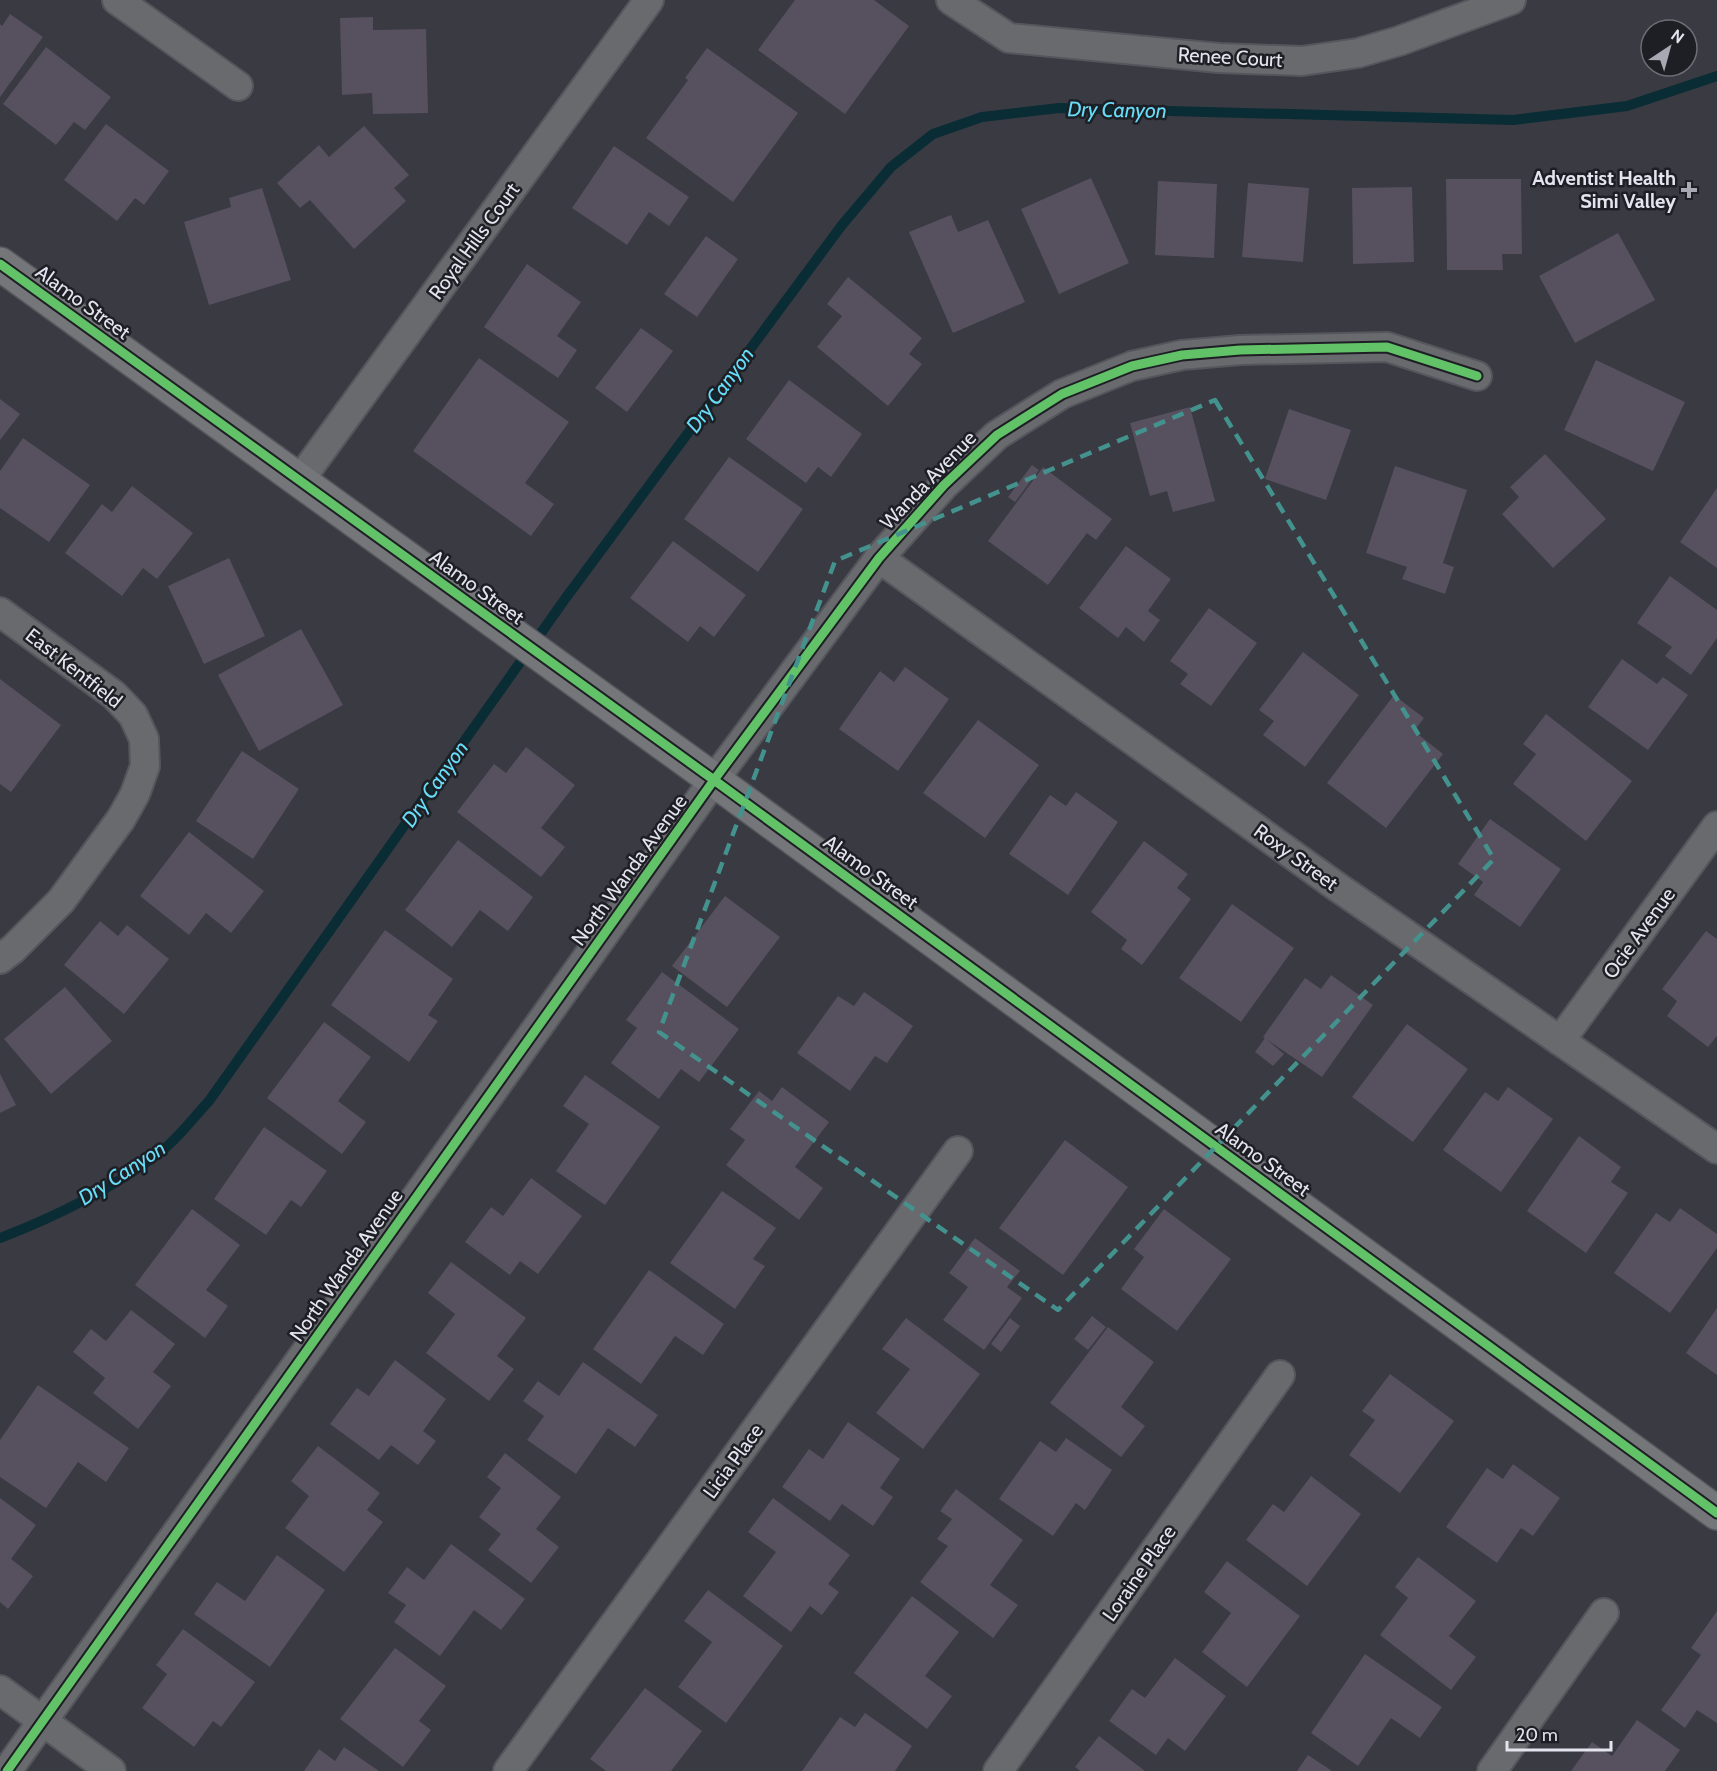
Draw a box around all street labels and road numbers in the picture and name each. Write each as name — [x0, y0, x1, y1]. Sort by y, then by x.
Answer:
street label: Renee Court — [1177, 42, 1283, 72]
street label: Royal Hills Court — [424, 178, 524, 304]
street label: Alamo Street — [31, 260, 135, 344]
street label: Wanda Avenue — [875, 426, 981, 534]
street label: Alamo Street — [425, 545, 529, 629]
street label: East Kentfield — [21, 623, 127, 713]
street label: North Wanda Avenue — [566, 790, 692, 950]
street label: Roxy Street — [1249, 819, 1343, 896]
street label: Alamo Street — [819, 830, 923, 914]
street label: Ocie Avenue — [1598, 883, 1680, 983]
street label: Alamo Street — [1211, 1117, 1315, 1201]
street label: North Wanda Avenue — [284, 1184, 408, 1346]
street label: Licia Place — [698, 1419, 768, 1503]
street label: Loraine Place — [1097, 1520, 1181, 1626]

